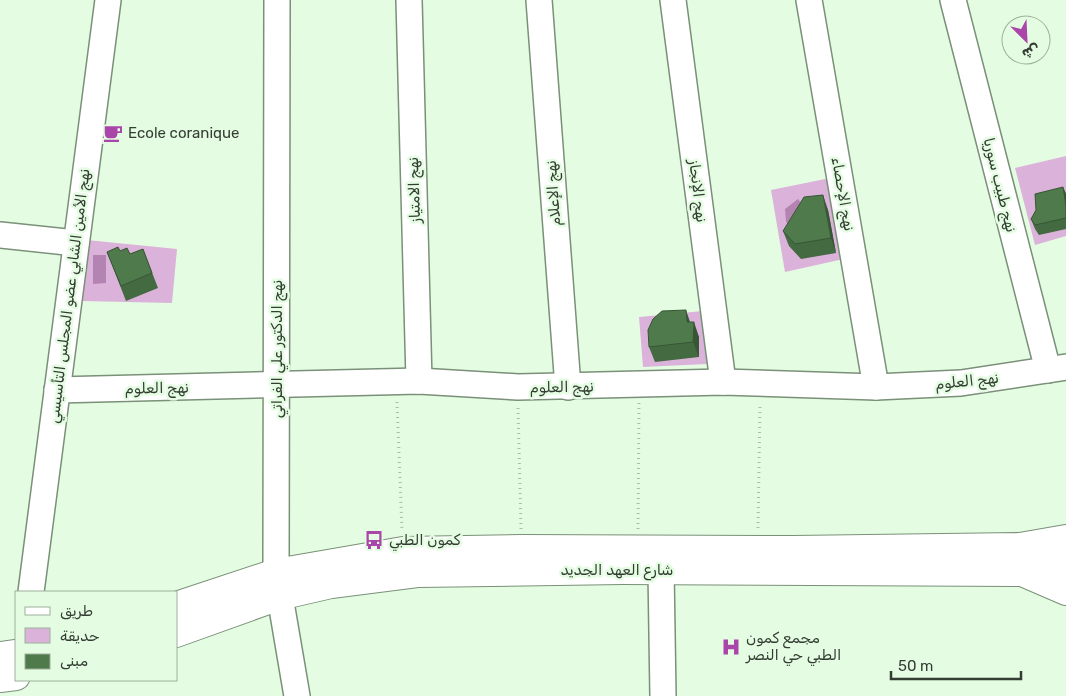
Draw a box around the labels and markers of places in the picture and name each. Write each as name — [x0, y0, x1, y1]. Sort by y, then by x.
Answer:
cafe icon: Ecole coranique — [102, 122, 124, 144]
place label: Ecole coranique — [128, 124, 239, 142]
bus stop icon: كمون الطبي — [363, 529, 385, 551]
place label: كمون الطبي — [389, 531, 461, 552]
place label: مجمع كمون الطبي حي النصر — [745, 629, 841, 667]
hospital icon: مجمع كمون الطبي حي النصر — [720, 636, 742, 658]

